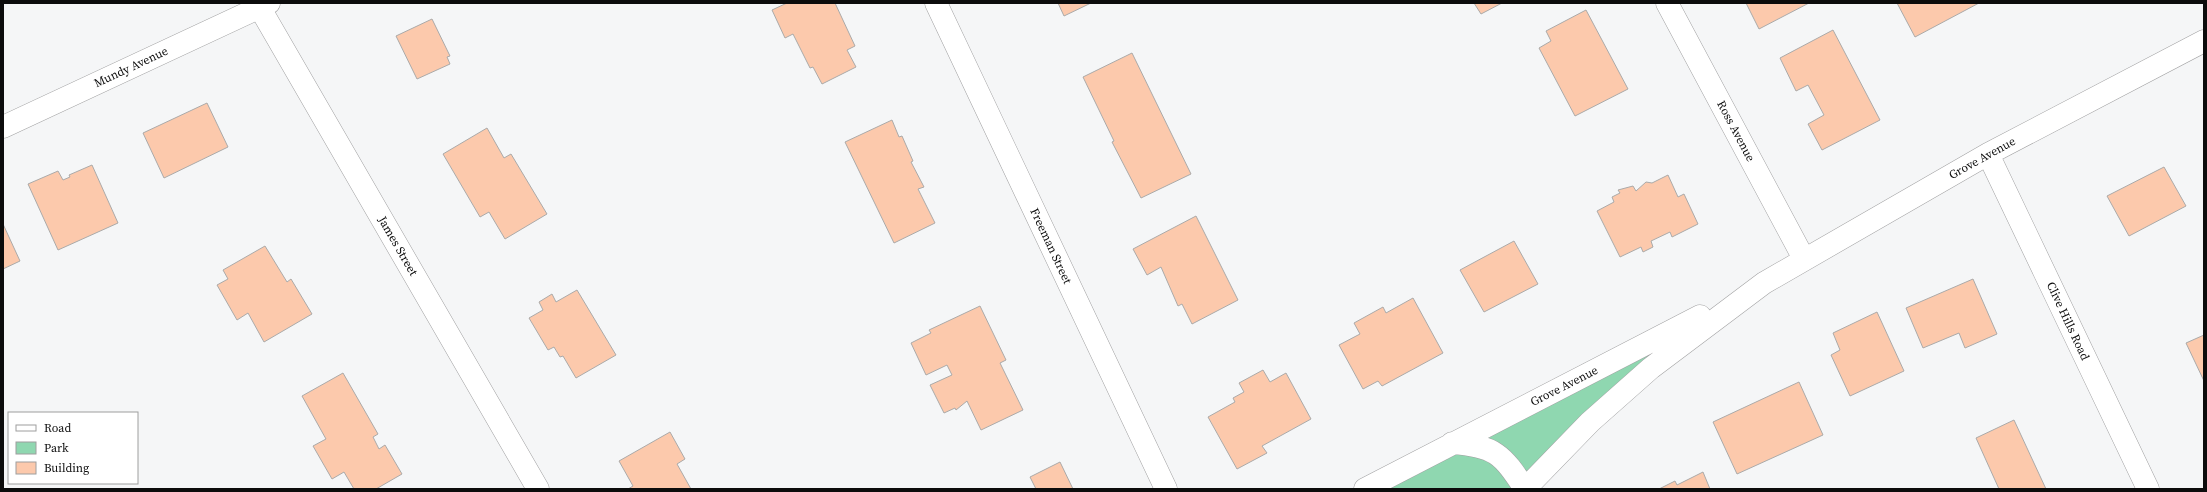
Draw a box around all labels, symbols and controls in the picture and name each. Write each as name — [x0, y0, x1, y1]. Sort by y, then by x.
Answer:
street label: Mundy Avenue — [91, 43, 171, 91]
street label: Ross Avenue — [1713, 98, 1759, 164]
street label: Grove Avenue — [1946, 133, 2018, 183]
street label: Freeman Street — [1026, 206, 1076, 287]
street label: James Street — [374, 212, 422, 279]
street label: Clive Hills Road — [2043, 279, 2093, 363]
street label: Grove Avenue — [1527, 362, 1601, 410]
legend — [8, 412, 138, 484]
text: Road — [44, 420, 71, 436]
text: Park — [44, 440, 69, 456]
text: Building — [44, 460, 89, 476]

